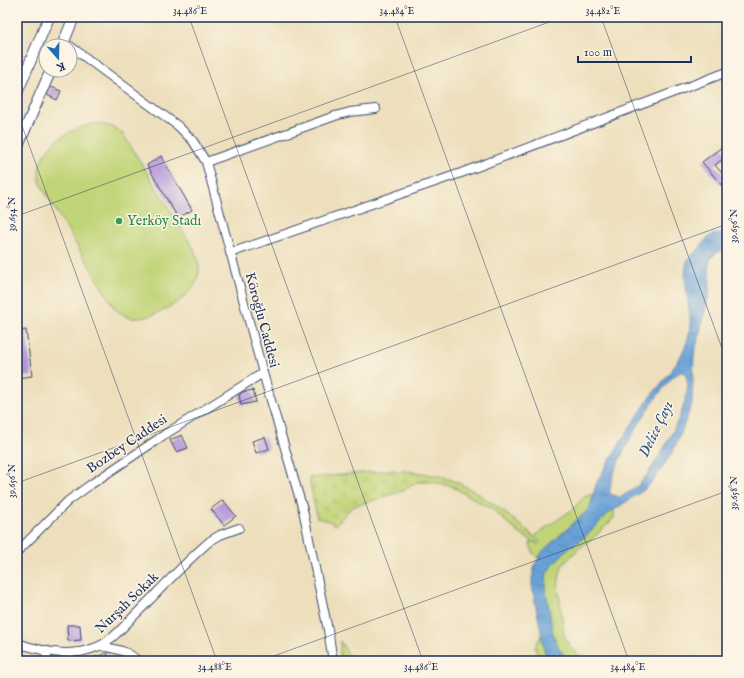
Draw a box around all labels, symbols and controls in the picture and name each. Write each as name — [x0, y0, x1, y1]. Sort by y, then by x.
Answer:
text: 34.486°E — [173, 5, 207, 18]
text: 34.484°E — [380, 5, 415, 18]
text: 34.482°E — [586, 5, 620, 18]
north arrow — [38, 38, 78, 78]
scale bar — [578, 38, 691, 64]
text: 100 m — [584, 45, 612, 60]
text: K — [54, 59, 67, 75]
text: 39.654°N — [6, 196, 19, 231]
text: 39.656°N — [728, 209, 741, 243]
place label: Yerköy Stadı — [127, 212, 201, 230]
marker: Yerköy Stadı — [114, 216, 124, 226]
street label: Köroğlu Caddesi — [241, 270, 283, 370]
water label: Delice Çayı — [634, 398, 678, 460]
street label: Bozbey Caddesi — [83, 410, 171, 478]
text: 39.656°N — [6, 464, 19, 498]
text: 39.658°N — [728, 476, 741, 510]
street label: Nurşah Sokak — [92, 568, 163, 638]
text: 34.488°E — [198, 661, 232, 674]
text: 34.486°E — [404, 661, 438, 674]
text: 34.484°E — [611, 661, 646, 674]

